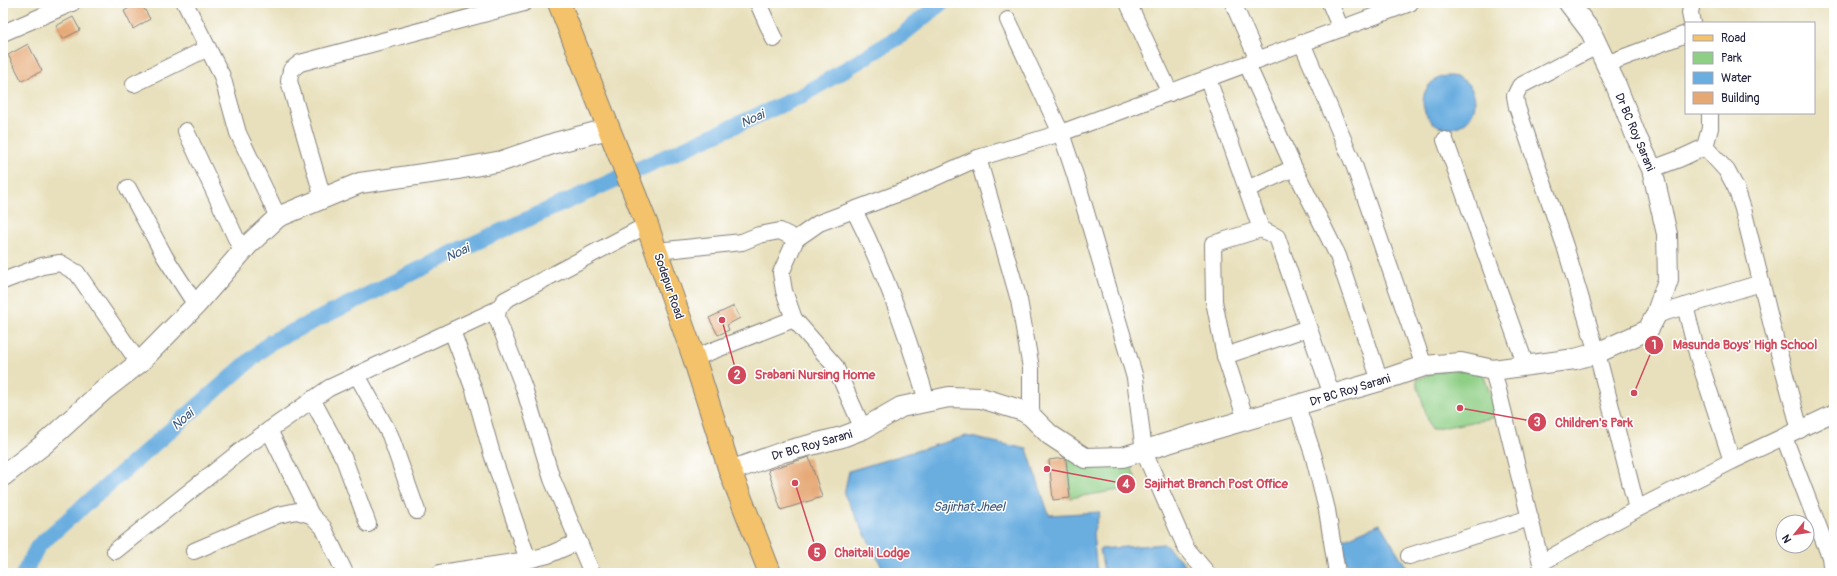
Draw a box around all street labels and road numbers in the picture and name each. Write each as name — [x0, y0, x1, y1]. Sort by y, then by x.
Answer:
street label: Dr BC Roy Sarani — [1611, 91, 1658, 173]
street label: Sodepur Road — [650, 251, 687, 321]
street label: Dr BC Roy Sarani — [1308, 371, 1392, 410]
street label: Dr BC Roy Sarani — [770, 427, 854, 464]

